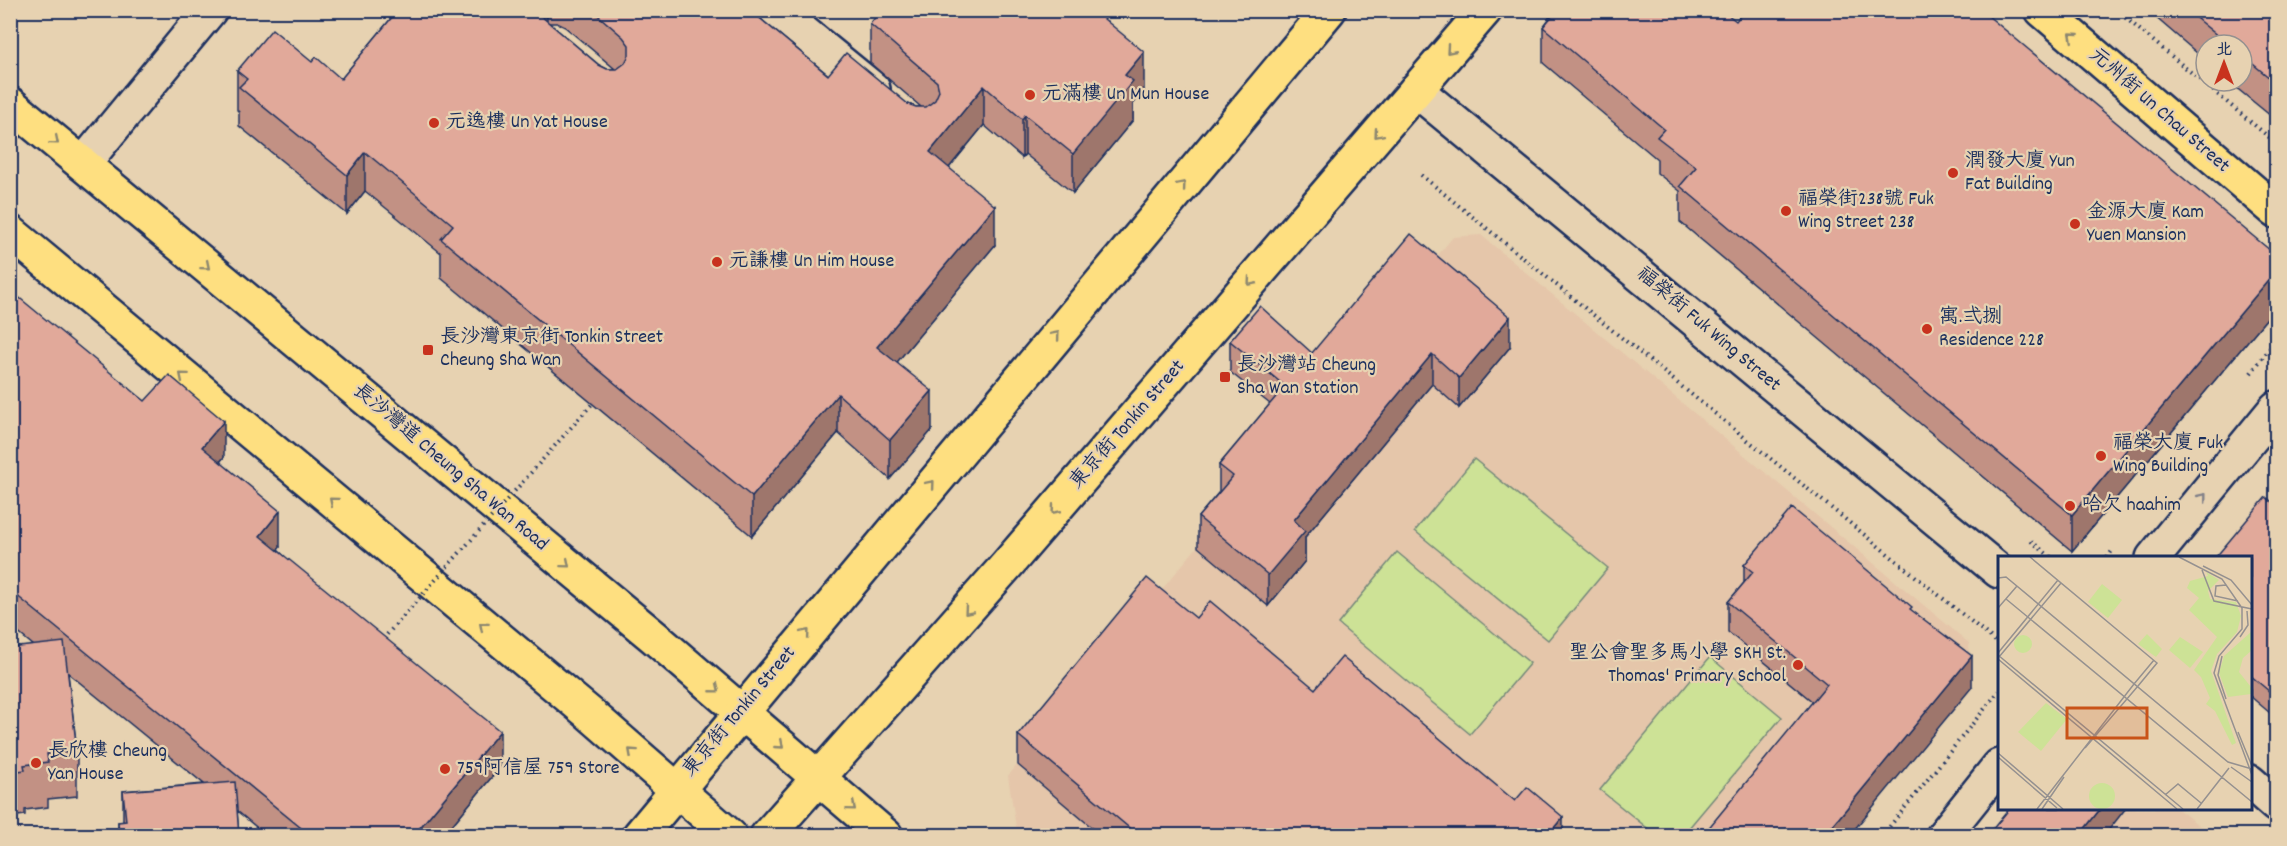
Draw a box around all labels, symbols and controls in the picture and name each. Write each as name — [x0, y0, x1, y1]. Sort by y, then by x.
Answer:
one-way arrow — [2069, 33, 2080, 44]
north arrow — [2194, 33, 2254, 93]
text: 北 — [2216, 39, 2232, 62]
street label: 元州街 Un Chau Street — [2083, 42, 2235, 180]
one-way arrow — [1447, 43, 1458, 54]
place label: 元滿樓 Un Mun House — [1042, 81, 1209, 109]
marker: 元滿樓 Un Mun House — [1023, 88, 1037, 102]
place label: 元逸樓 Un Yat House — [446, 109, 608, 137]
marker: 元逸樓 Un Yat House — [427, 116, 441, 130]
one-way arrow — [1374, 127, 1385, 138]
one-way arrow — [48, 134, 59, 145]
place label: 潤發大廈 Yun Fat Building — [1965, 148, 2075, 199]
marker: 潤發大廈 Yun Fat Building — [1946, 166, 1960, 180]
one-way arrow — [1175, 181, 1186, 192]
place label: 福榮街238號 Fuk Wing Street 238 — [1798, 186, 1934, 237]
place label: 金源大廈 Kam Yuen Mansion — [2087, 199, 2204, 250]
marker: 福榮街238號 Fuk Wing Street 238 — [1779, 204, 1793, 218]
marker: 金源大廈 Kam Yuen Mansion — [2068, 217, 2082, 231]
place label: 元謙樓 Un Him House — [729, 248, 894, 276]
marker: 元謙樓 Un Him House — [710, 255, 724, 269]
one-way arrow — [199, 258, 210, 269]
street label: 福榮街 Fuk Wing Street — [1630, 261, 1786, 399]
one-way arrow — [1247, 275, 1258, 286]
place label: 寓.弍捌 Residence 228 — [1939, 304, 2044, 355]
marker: 寓.弍捌 Residence 228 — [1920, 322, 1934, 336]
place label: 長沙灣東京街 Tonkin Street Cheung Sha Wan — [440, 324, 663, 375]
one-way arrow — [1049, 331, 1060, 342]
marker: 長沙灣東京街 Tonkin Street Cheung Sha Wan — [421, 343, 435, 357]
place label: 長沙灣站 Cheung Sha Wan Station — [1237, 352, 1376, 403]
street label: 東京街 Tonkin Street — [1064, 354, 1192, 496]
marker: 長沙灣站 Cheung Sha Wan Station — [1218, 370, 1232, 384]
one-way arrow — [179, 372, 190, 383]
street label: 長沙灣道 Cheung Sha Wan Road — [346, 378, 554, 558]
place label: 福榮大廈 Fuk Wing Building — [2113, 430, 2223, 481]
marker: 福榮大廈 Fuk Wing Building — [2094, 449, 2108, 463]
one-way arrow — [924, 480, 935, 491]
place label: 哈欠 haahim — [2082, 492, 2181, 520]
one-way arrow — [2196, 493, 2207, 504]
one-way arrow — [329, 497, 340, 508]
marker: 哈欠 haahim — [2063, 499, 2077, 513]
one-way arrow — [1051, 503, 1062, 514]
inset map — [1998, 556, 2251, 810]
one-way arrow — [559, 557, 570, 568]
one-way arrow — [964, 604, 975, 615]
one-way arrow — [479, 622, 490, 633]
one-way arrow — [798, 629, 809, 640]
street label: 東京街 Tonkin Street — [677, 640, 803, 784]
place label: 聖公會聖多馬小學 SKH St. Thomas' Primary School — [1569, 640, 1786, 691]
marker: 聖公會聖多馬小學 SKH St. Thomas' Primary School — [1791, 658, 1805, 672]
one-way arrow — [709, 682, 720, 693]
place label: 長欣樓 Cheung Yan House — [48, 738, 167, 789]
one-way arrow — [773, 738, 784, 749]
one-way arrow — [628, 748, 639, 759]
place label: 759阿信屋 759 Store — [457, 755, 620, 783]
marker: 長欣樓 Cheung Yan House — [29, 756, 43, 770]
marker: 759阿信屋 759 Store — [438, 762, 452, 776]
one-way arrow — [845, 800, 856, 811]

